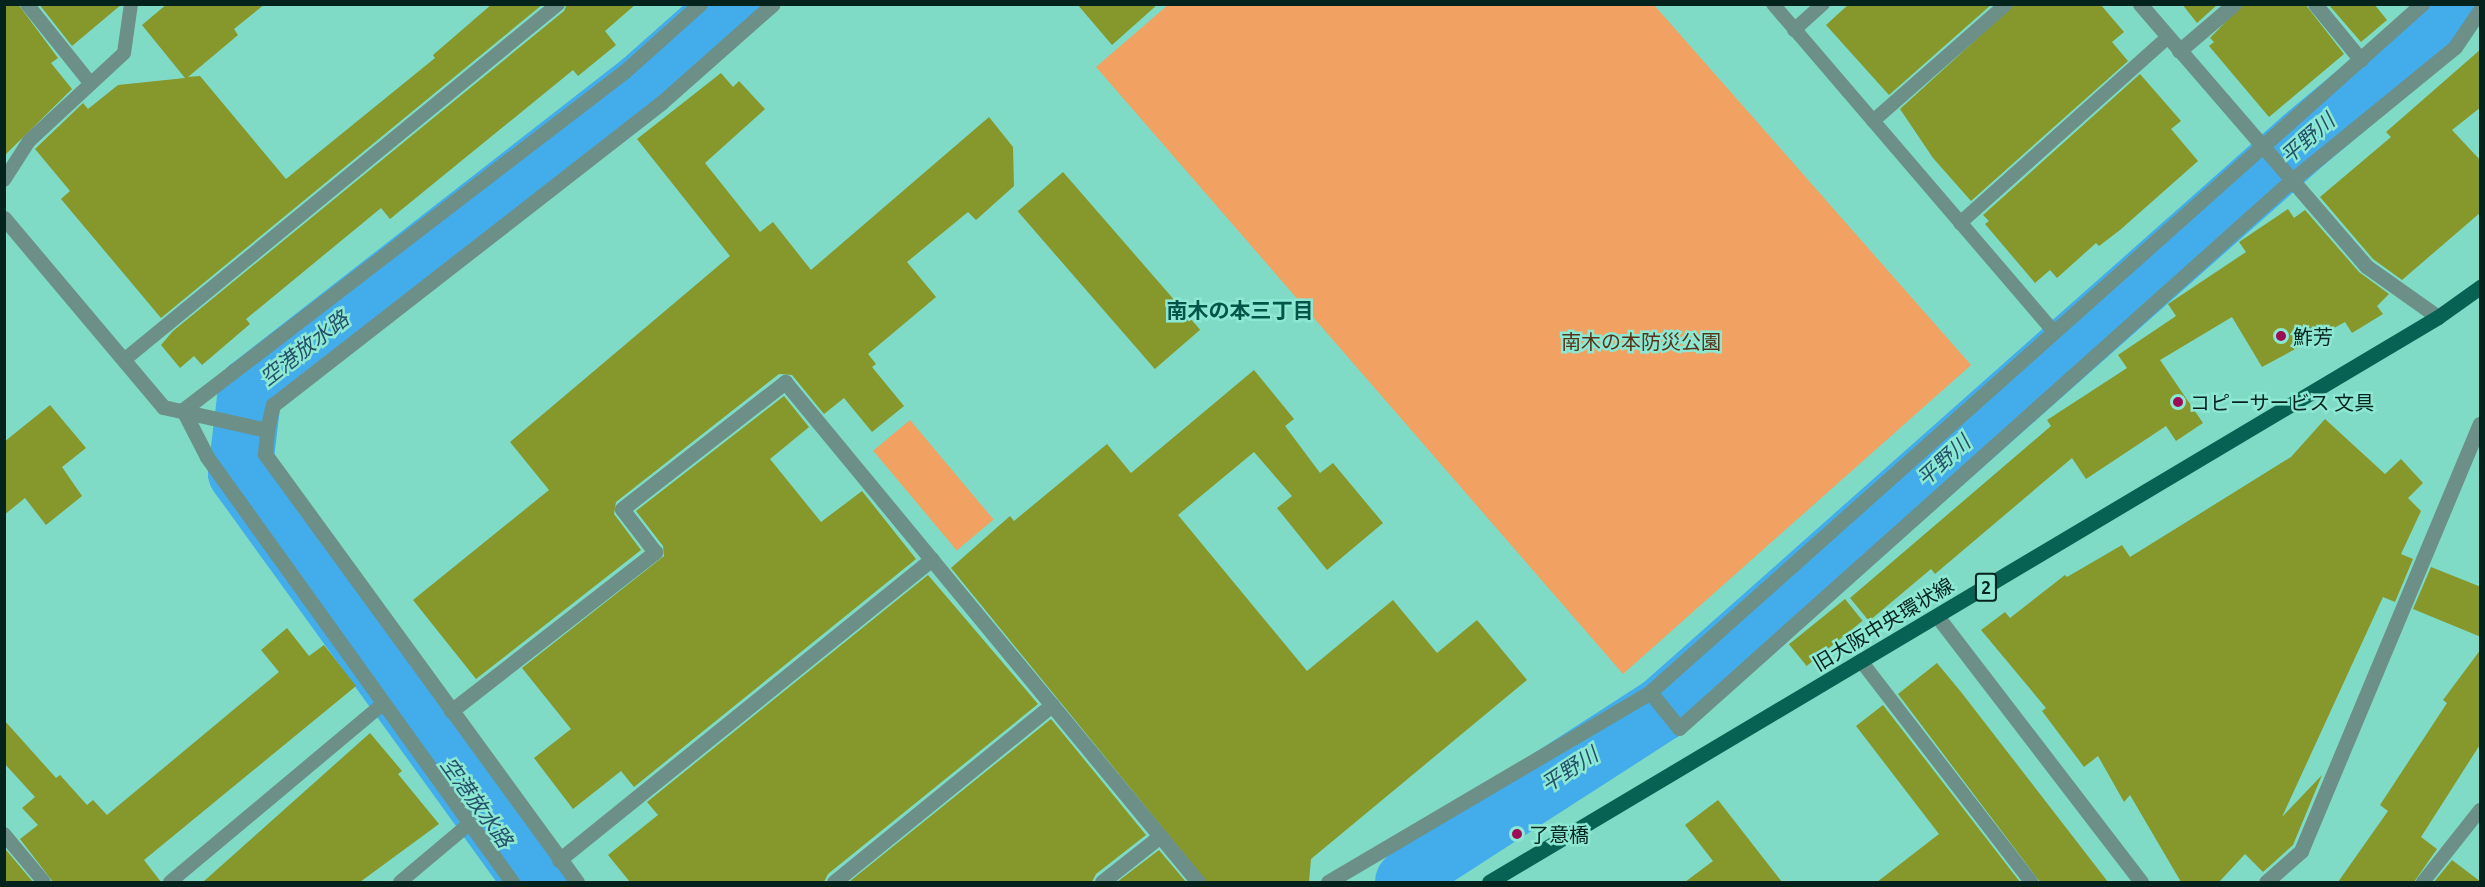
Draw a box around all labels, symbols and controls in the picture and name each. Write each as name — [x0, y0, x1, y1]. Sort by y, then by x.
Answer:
water label: 平野川 — [2275, 108, 2339, 168]
district label: 南木の本三丁目 — [1167, 297, 1313, 323]
water label: 空港放水路 — [255, 306, 353, 390]
place label: 鮓芳 — [2293, 324, 2333, 348]
park label: 南木の本防災公園 — [1561, 329, 1721, 353]
marker: 鮓芳 — [2274, 329, 2288, 343]
place label: コピーサービス 文具 — [2190, 390, 2375, 414]
marker: コピーサービス 文具 — [2171, 395, 2185, 409]
water label: 平野川 — [1911, 430, 1975, 490]
road number: 2 — [1974, 572, 1998, 602]
street label: 旧大阪中央環状線 — [1808, 573, 1958, 675]
water label: 平野川 — [1536, 741, 1602, 797]
water label: 空港放水路 — [436, 752, 518, 852]
place label: 了意橋 — [1529, 822, 1589, 846]
marker: 了意橋 — [1510, 827, 1524, 841]

